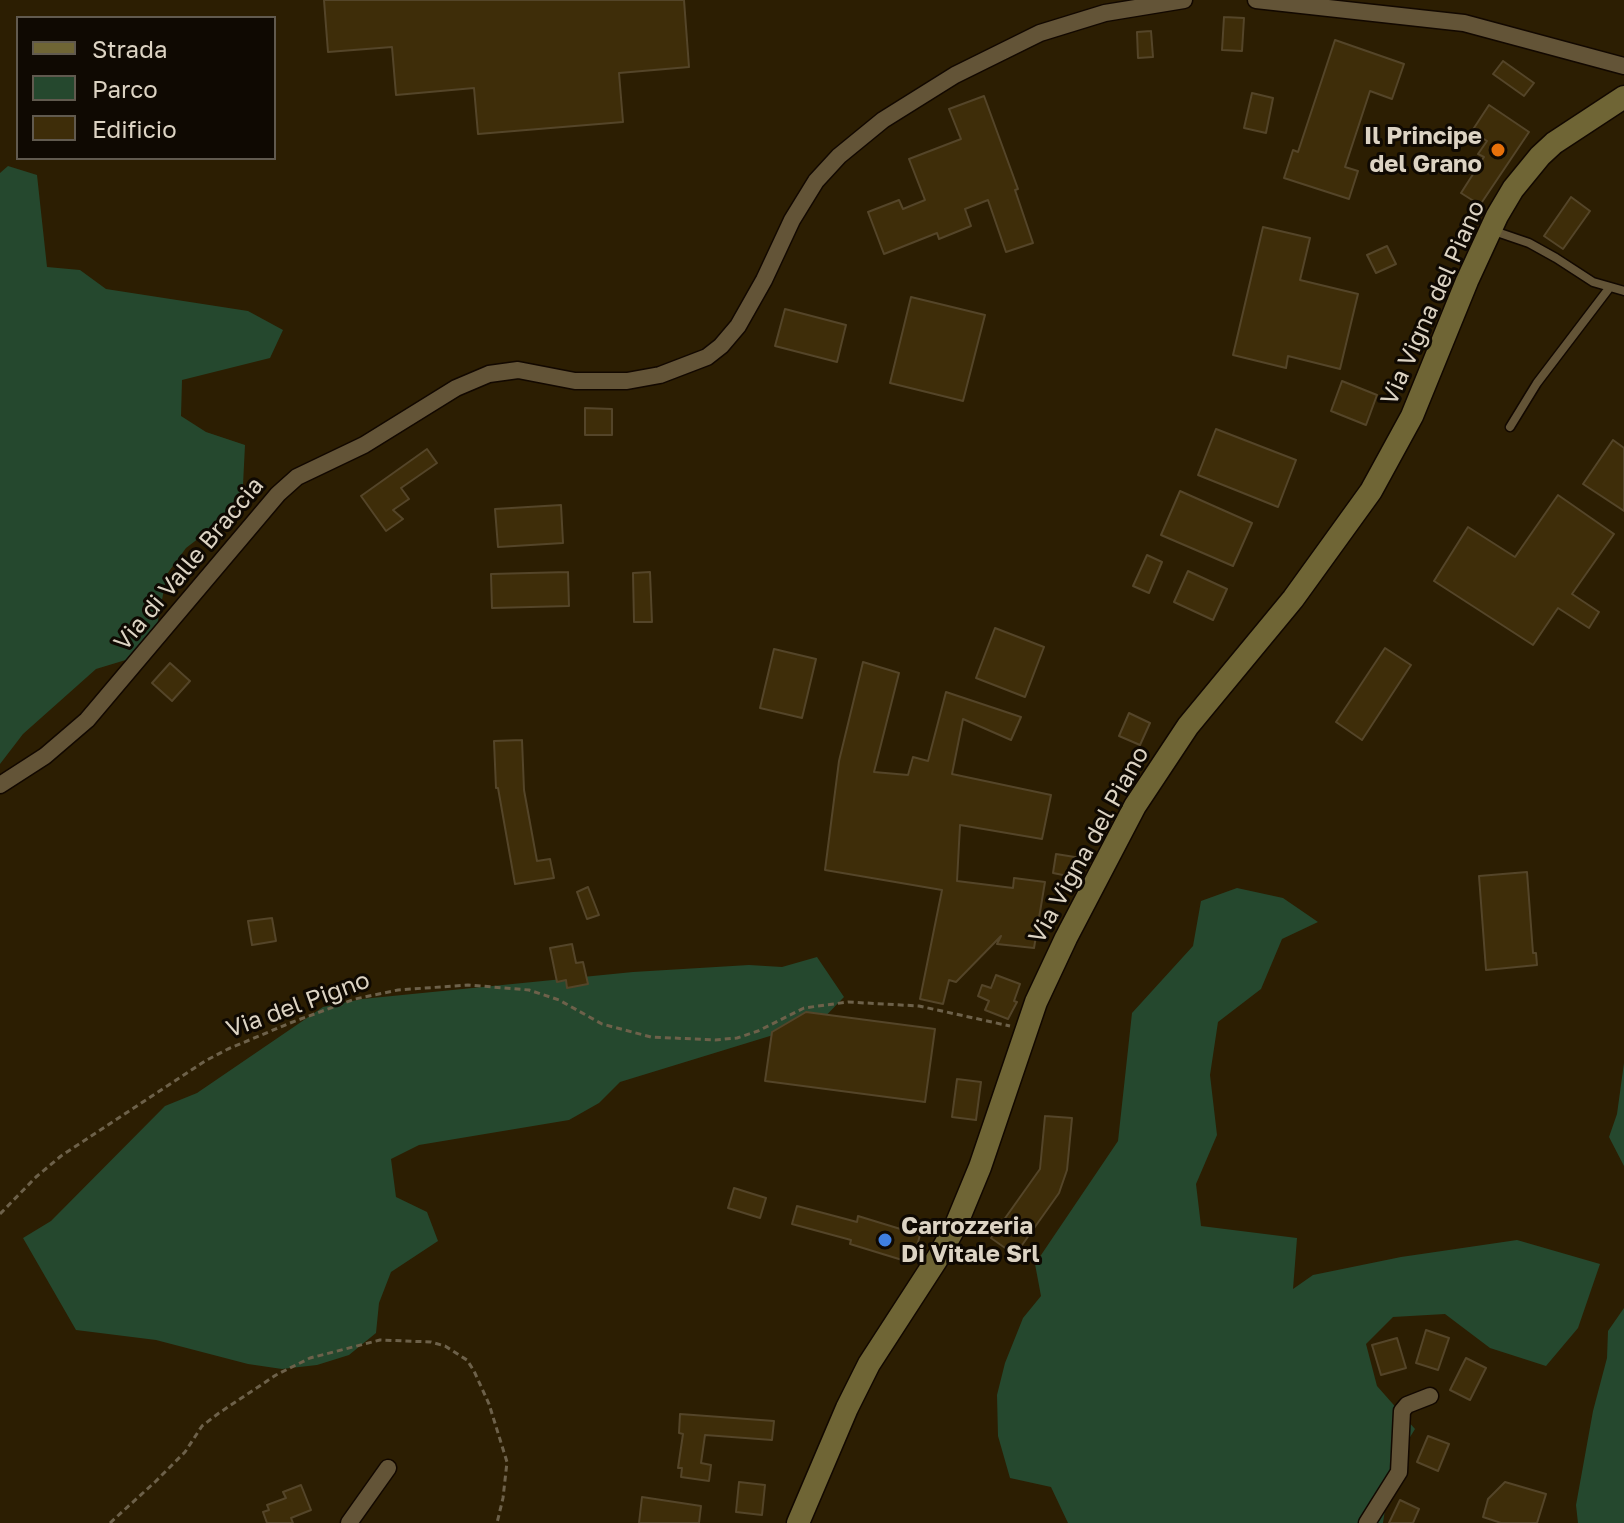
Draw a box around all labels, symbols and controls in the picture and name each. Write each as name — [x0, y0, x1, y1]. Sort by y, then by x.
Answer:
legend — [16, 16, 276, 160]
text: Strada — [92, 34, 167, 63]
text: Parco — [92, 74, 158, 103]
text: Edificio — [92, 114, 177, 143]
place label: Il Principe del Grano — [1364, 122, 1482, 178]
marker: Il Principe del Grano — [1489, 141, 1507, 159]
street label: Via Vigna del Piano — [1375, 196, 1491, 410]
street label: Via di Valle Braccia — [108, 471, 270, 657]
street label: Via Vigna del Piano — [1023, 741, 1155, 949]
street label: Via del Pigno — [222, 966, 374, 1044]
place label: Carrozzeria Di Vitale Srl — [901, 1212, 1039, 1268]
marker: Carrozzeria Di Vitale Srl — [876, 1231, 894, 1249]

